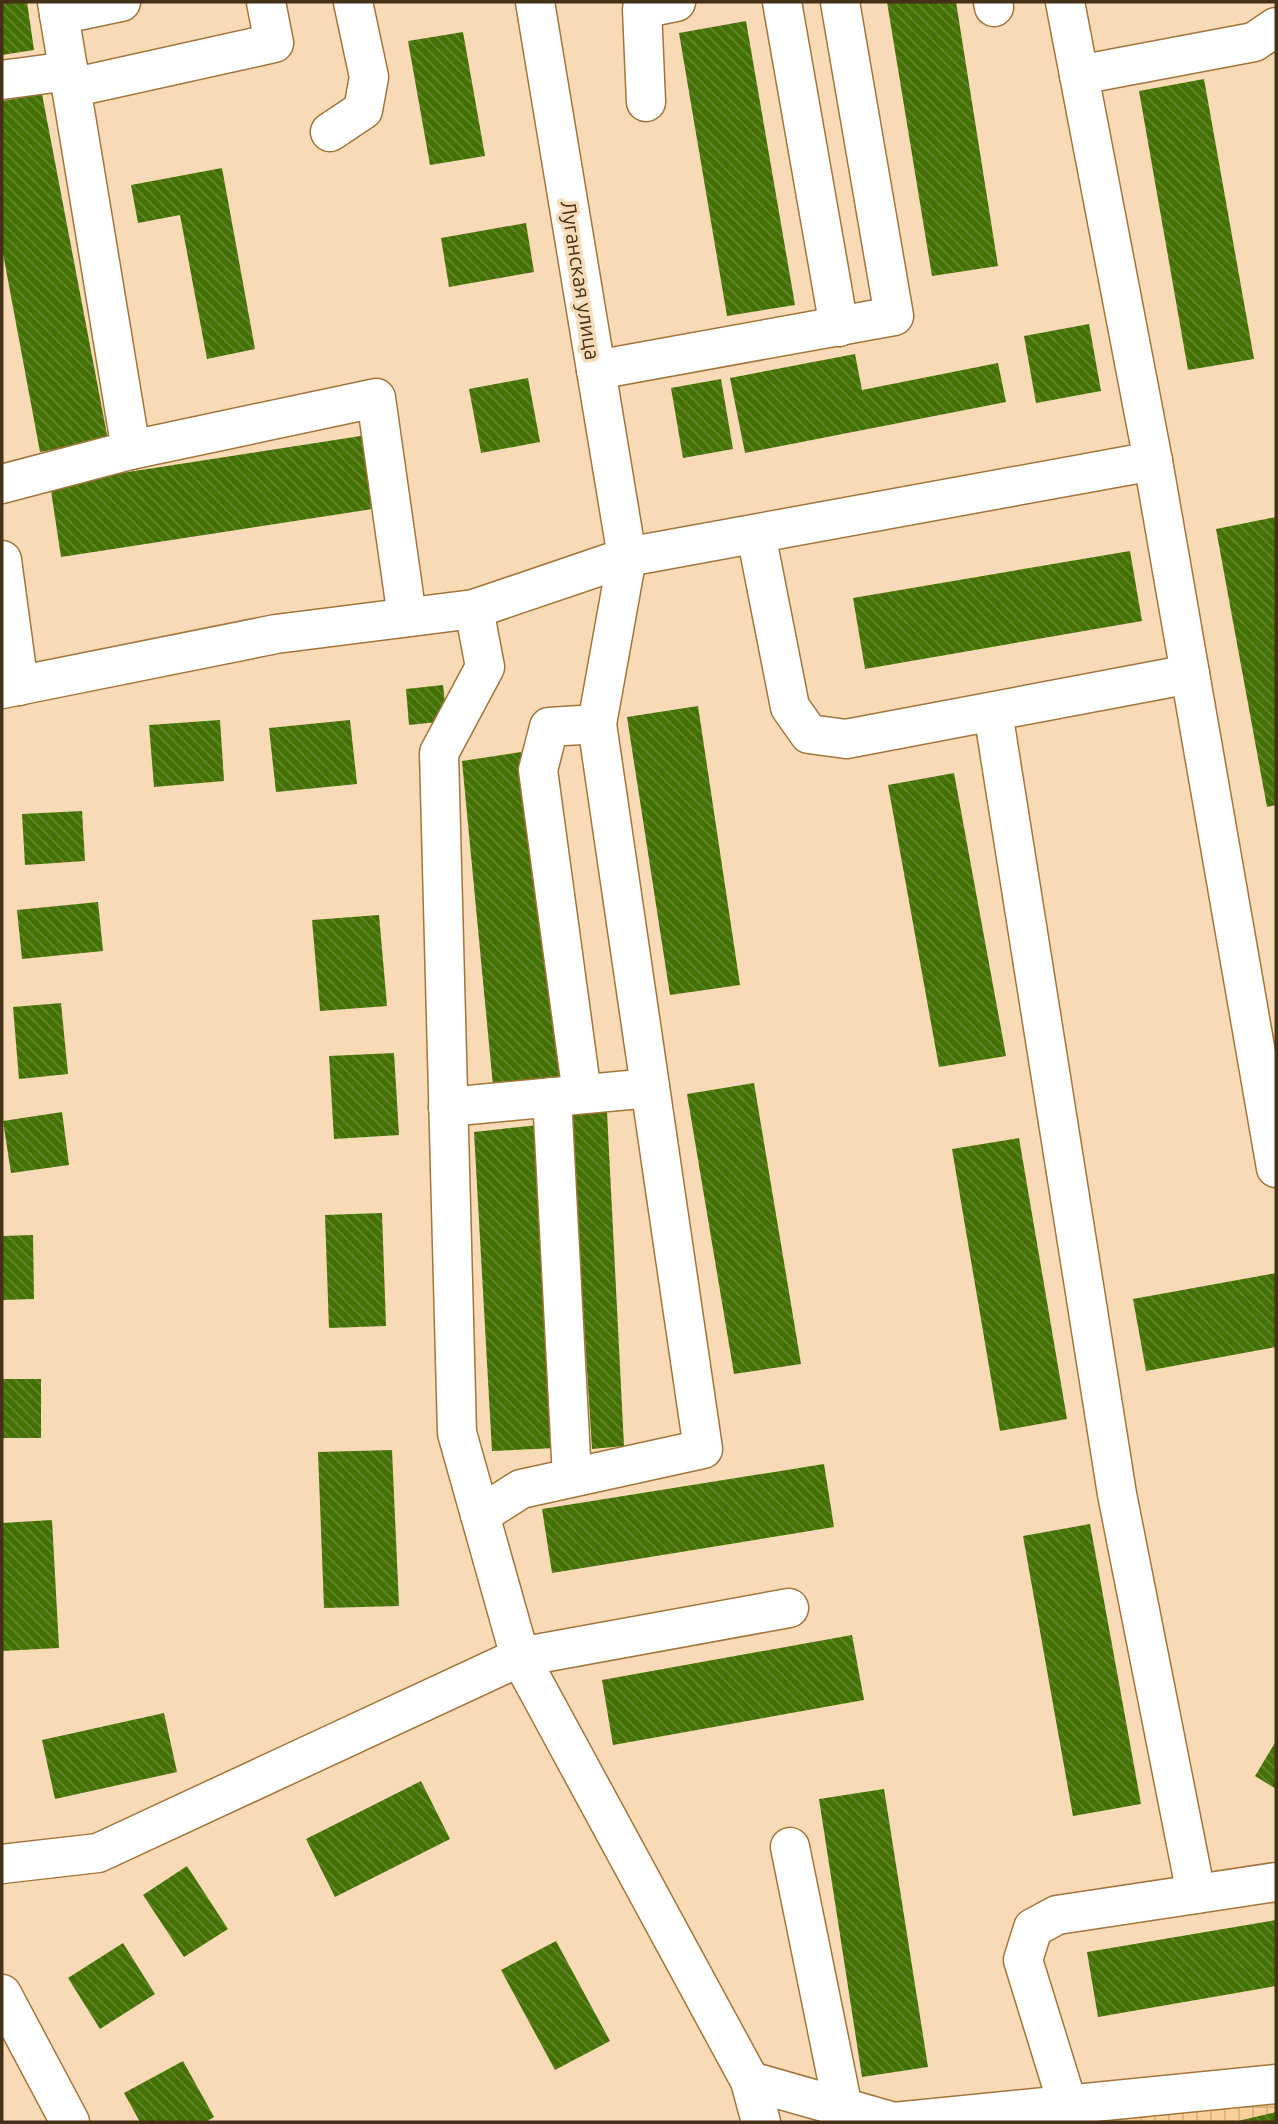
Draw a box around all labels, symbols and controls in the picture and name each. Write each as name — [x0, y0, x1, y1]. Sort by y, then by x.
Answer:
street label: Луганская улица — [557, 199, 605, 361]

